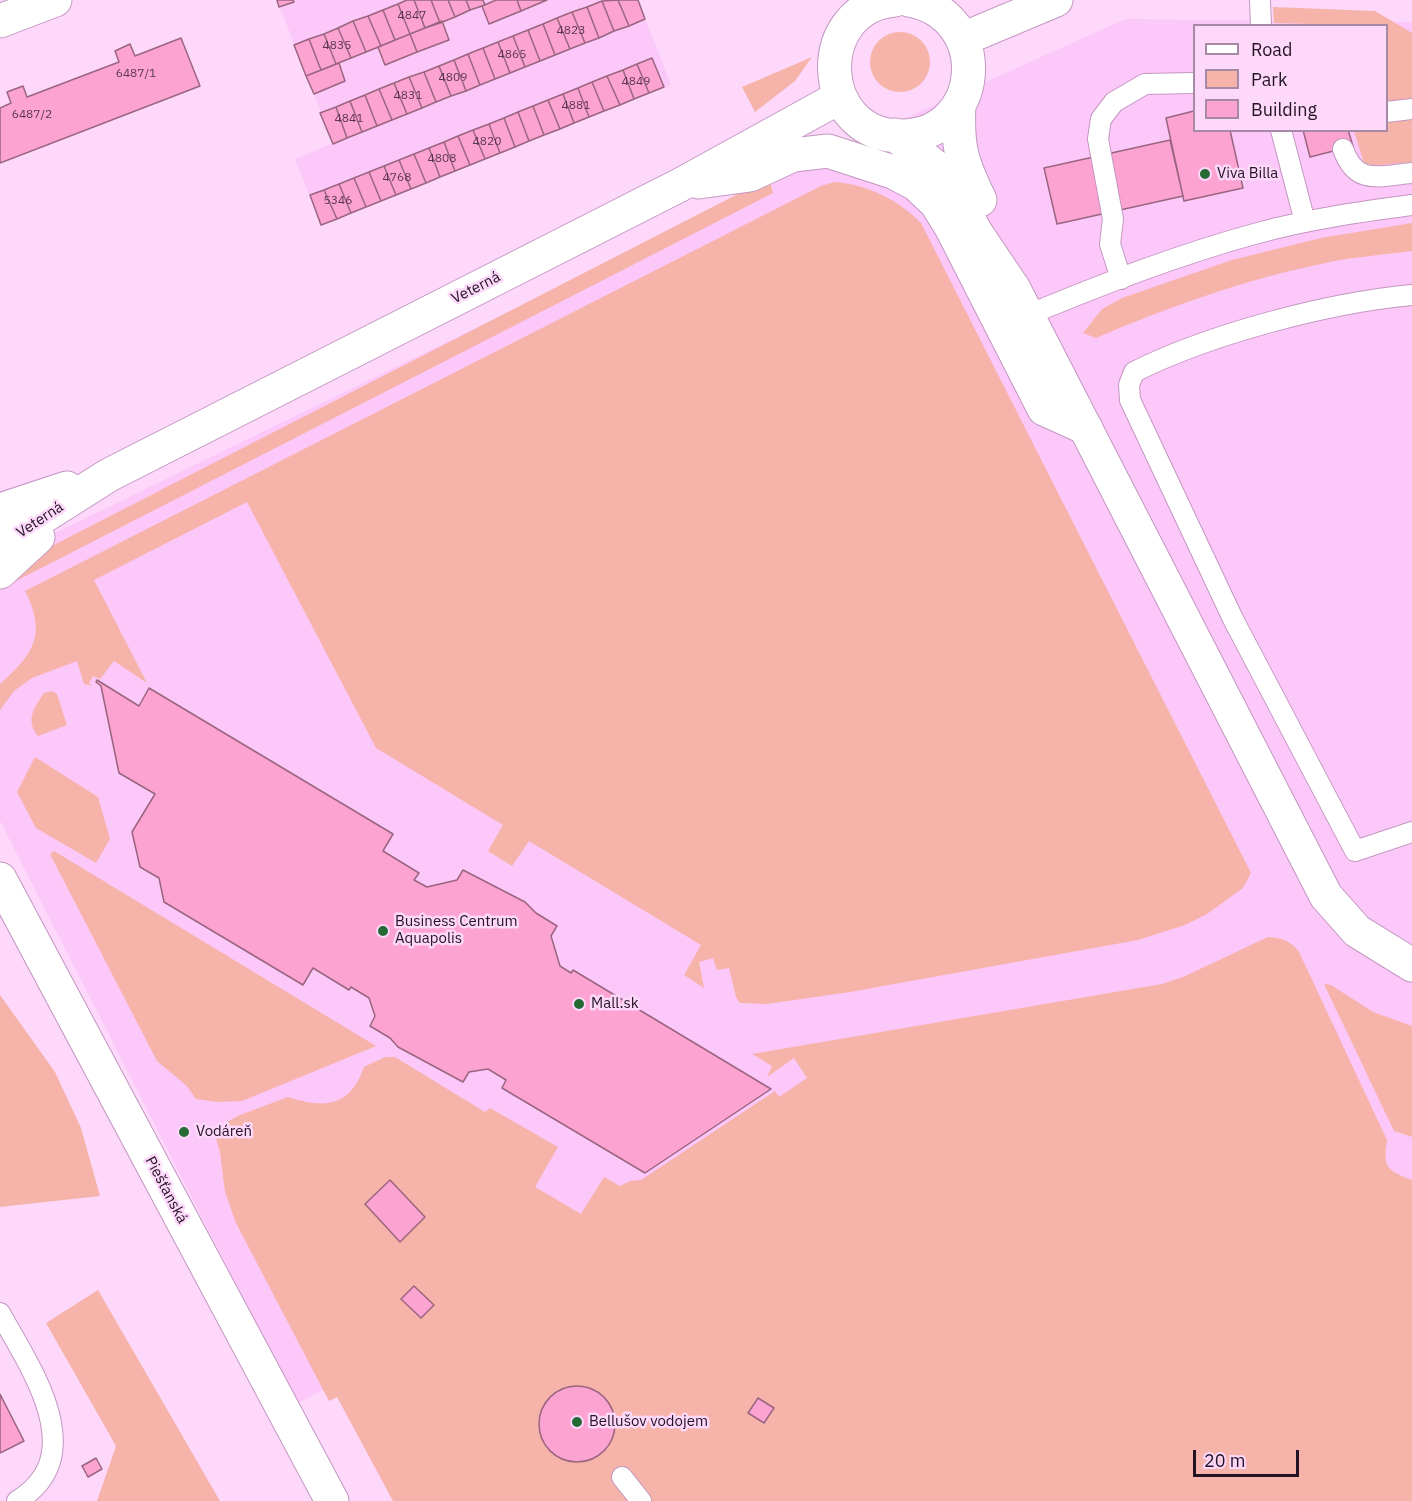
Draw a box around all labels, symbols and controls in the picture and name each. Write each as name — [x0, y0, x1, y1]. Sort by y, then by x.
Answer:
house number: 4847 — [398, 9, 426, 23]
house number: 4823 — [557, 24, 585, 38]
legend — [1193, 24, 1388, 132]
text: Road — [1251, 38, 1292, 61]
house number: 4835 — [323, 39, 351, 53]
house number: 4865 — [498, 48, 526, 62]
house number: 6487/1 — [116, 67, 156, 81]
text: Park — [1251, 68, 1287, 91]
house number: 4809 — [439, 71, 467, 85]
house number: 4849 — [622, 75, 650, 89]
house number: 4831 — [394, 89, 422, 103]
text: Building — [1251, 98, 1317, 121]
house number: 4881 — [562, 99, 590, 113]
house number: 6487/2 — [12, 108, 52, 122]
house number: 4841 — [335, 112, 363, 126]
house number: 4820 — [473, 135, 501, 149]
house number: 4808 — [428, 152, 456, 166]
place label: Viva Billa — [1217, 165, 1278, 183]
marker: Viva Billa — [1198, 167, 1212, 181]
house number: 4768 — [383, 171, 411, 185]
house number: 5346 — [324, 194, 352, 208]
street label: Veterná — [449, 268, 503, 308]
street label: Veterná — [13, 498, 67, 542]
place label: Business Centrum Aquapolis — [395, 913, 518, 948]
marker: Business Centrum Aquapolis — [376, 924, 390, 938]
place label: Mall.sk — [591, 995, 639, 1013]
marker: Mall.sk — [572, 997, 586, 1011]
place label: Vodáreň — [196, 1123, 252, 1141]
marker: Vodáreň — [177, 1125, 191, 1139]
street label: Piešťanská — [141, 1153, 191, 1227]
place label: Bellušov vodojem — [589, 1413, 708, 1431]
marker: Bellušov vodojem — [570, 1415, 584, 1429]
scale bar — [1196, 1438, 1302, 1476]
text: 20 m — [1204, 1449, 1246, 1472]

